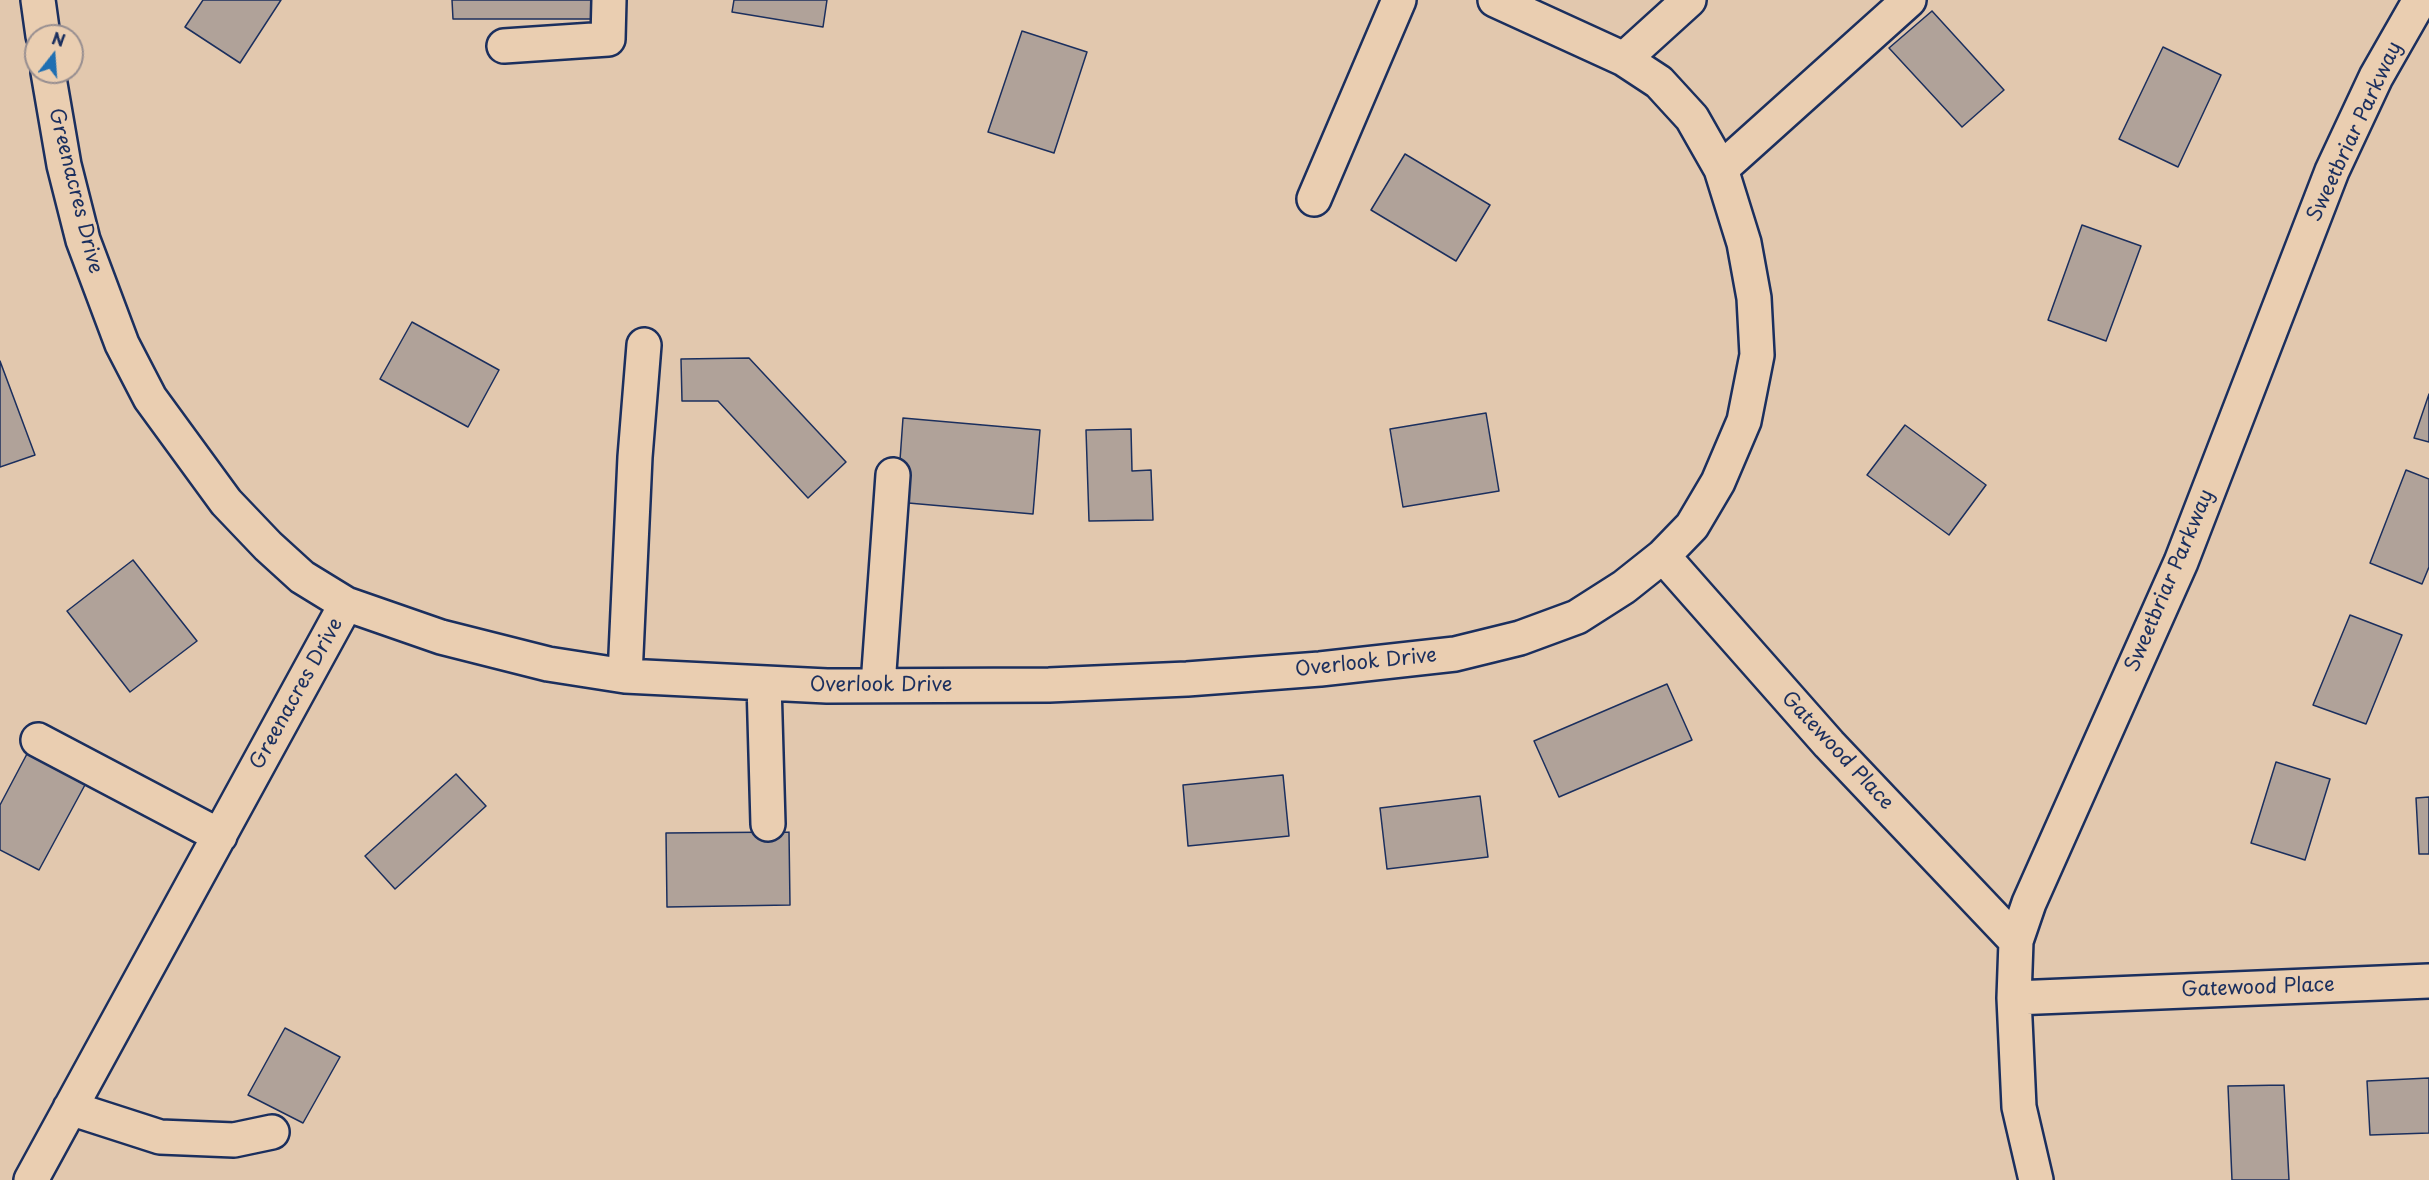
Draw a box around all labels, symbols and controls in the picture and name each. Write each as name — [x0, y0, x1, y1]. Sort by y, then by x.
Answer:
north arrow — [24, 24, 84, 84]
text: N — [49, 25, 68, 52]
street label: Sweetbriar Parkway — [2303, 38, 2407, 226]
street label: Greenacres Drive — [43, 106, 107, 276]
street label: Sweetbriar Parkway — [2121, 486, 2219, 676]
street label: Greenacres Drive — [245, 614, 349, 774]
street label: Overlook Drive — [1294, 644, 1438, 682]
street label: Overlook Drive — [810, 673, 952, 697]
street label: Gatewood Place — [1776, 687, 1898, 815]
street label: Gatewood Place — [2181, 973, 2335, 1003]

